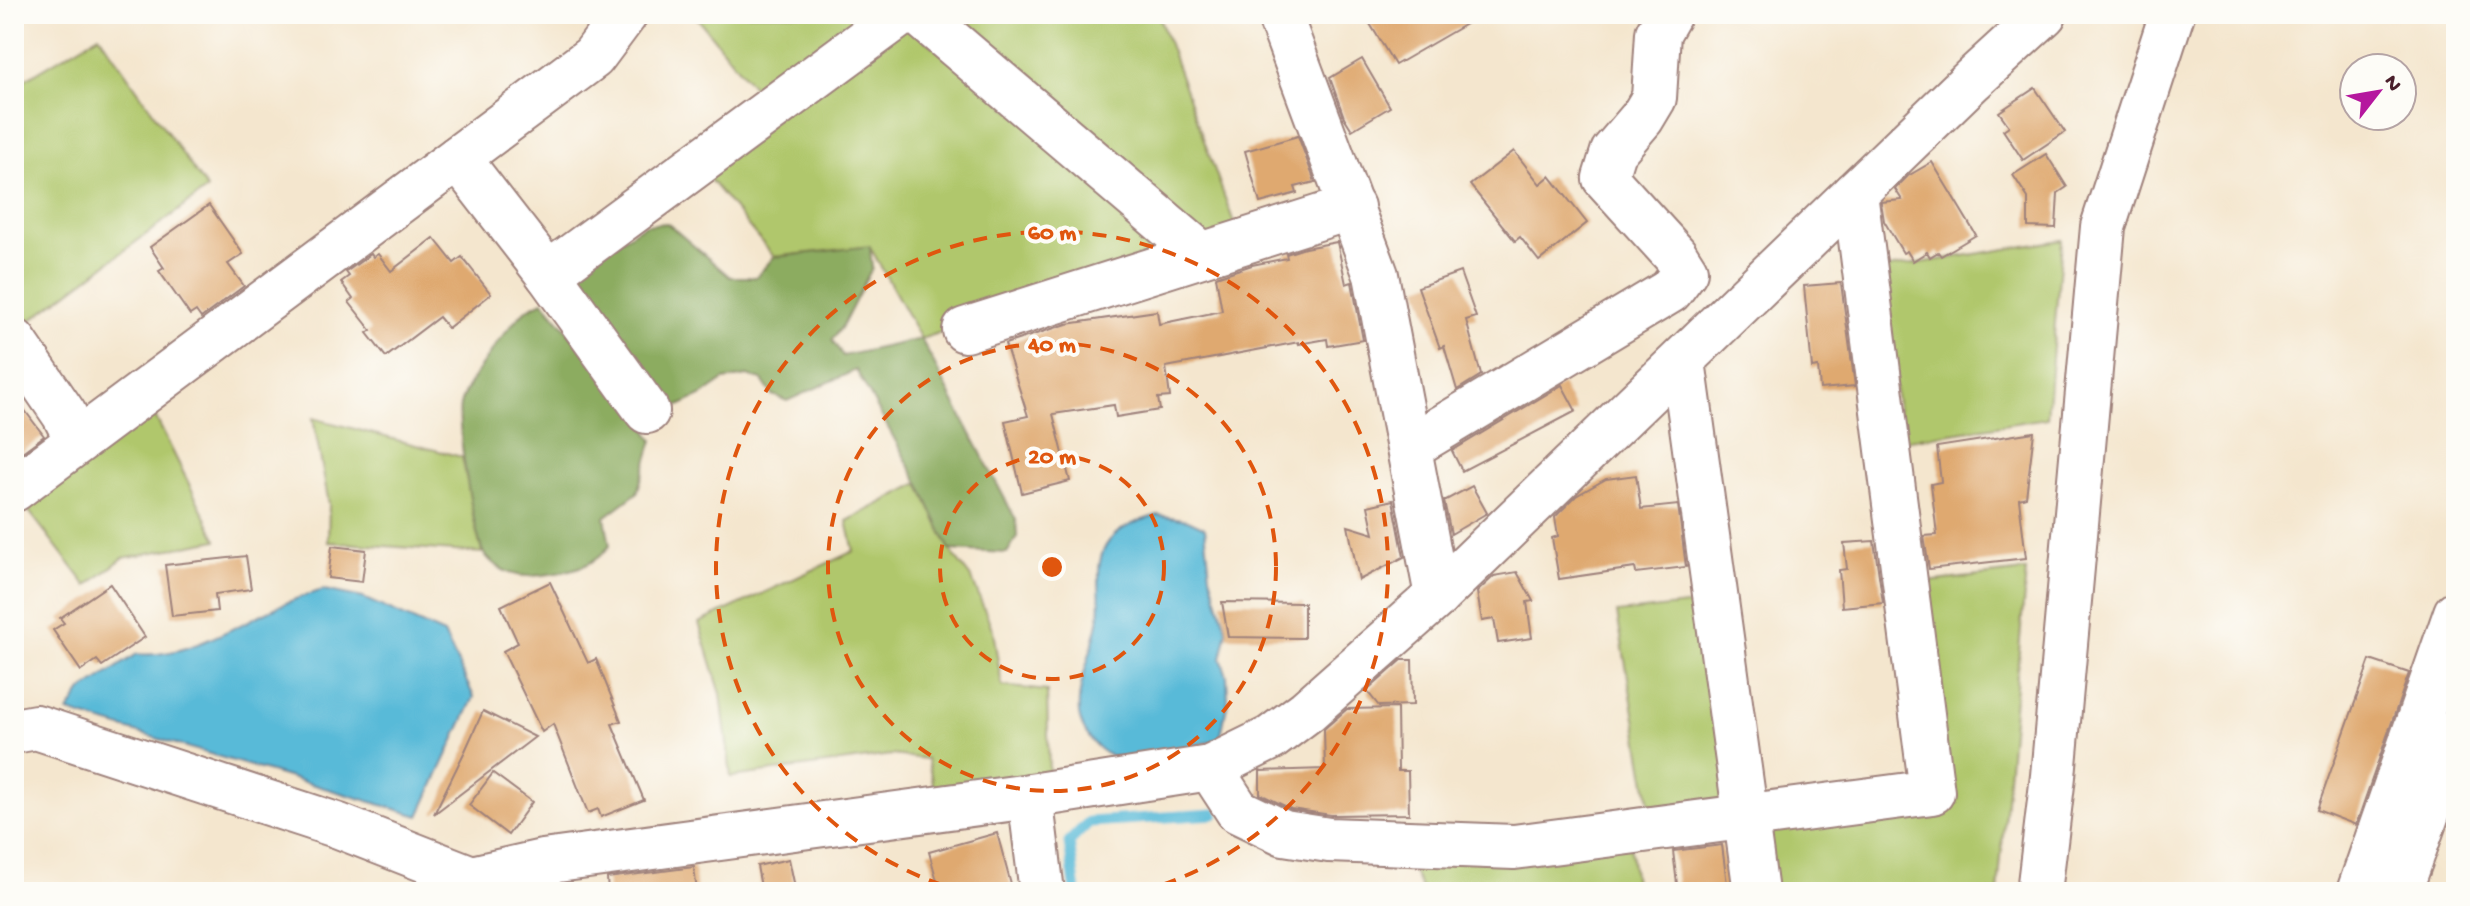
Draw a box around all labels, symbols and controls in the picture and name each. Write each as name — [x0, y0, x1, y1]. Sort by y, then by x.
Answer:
north arrow — [2338, 52, 2418, 132]
text: N — [2377, 71, 2407, 97]
text: 60 m — [1028, 220, 1076, 249]
text: 40 m — [1027, 332, 1076, 361]
text: 20 m — [1028, 444, 1076, 473]
centre of rings — [1038, 553, 1066, 581]

